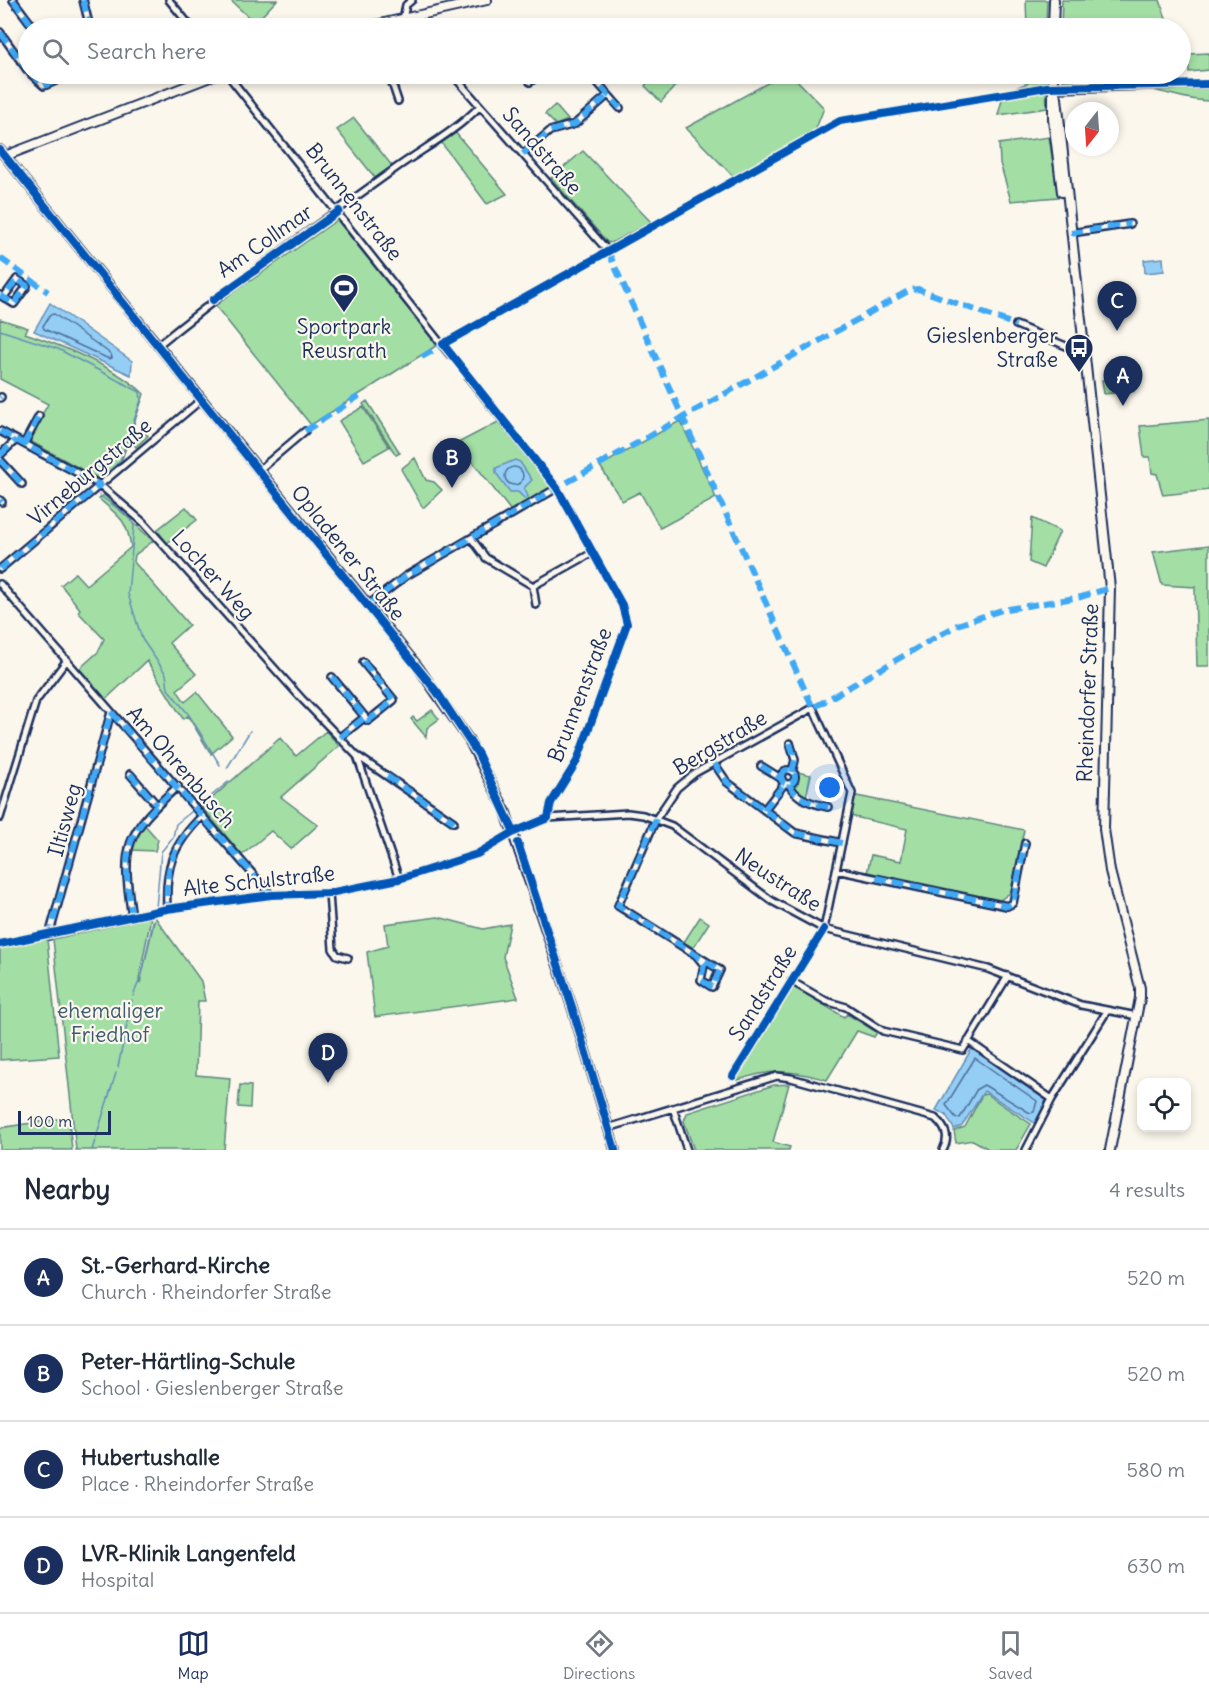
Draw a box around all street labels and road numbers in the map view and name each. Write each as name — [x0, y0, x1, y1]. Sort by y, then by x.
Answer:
street label: Sandstraße — [497, 101, 588, 200]
street label: Brunnenstraße — [300, 137, 409, 266]
street label: Am Collmar — [212, 198, 318, 283]
street label: Virneburgstraße — [22, 412, 157, 531]
street label: Opladener Straße — [285, 479, 411, 626]
street label: Locher Weg — [166, 524, 261, 625]
street label: Rheindorfer Straße — [1071, 603, 1104, 783]
street label: Brunnenstraße — [541, 624, 618, 766]
street label: Am Ohrenbusch — [121, 700, 242, 833]
street label: Bergstraße — [668, 704, 772, 781]
street label: Iltisweg — [42, 780, 87, 859]
street label: Neustraße — [730, 842, 827, 917]
street label: Alte Schulstraße — [182, 859, 336, 902]
street label: Sandstraße — [723, 940, 803, 1046]

